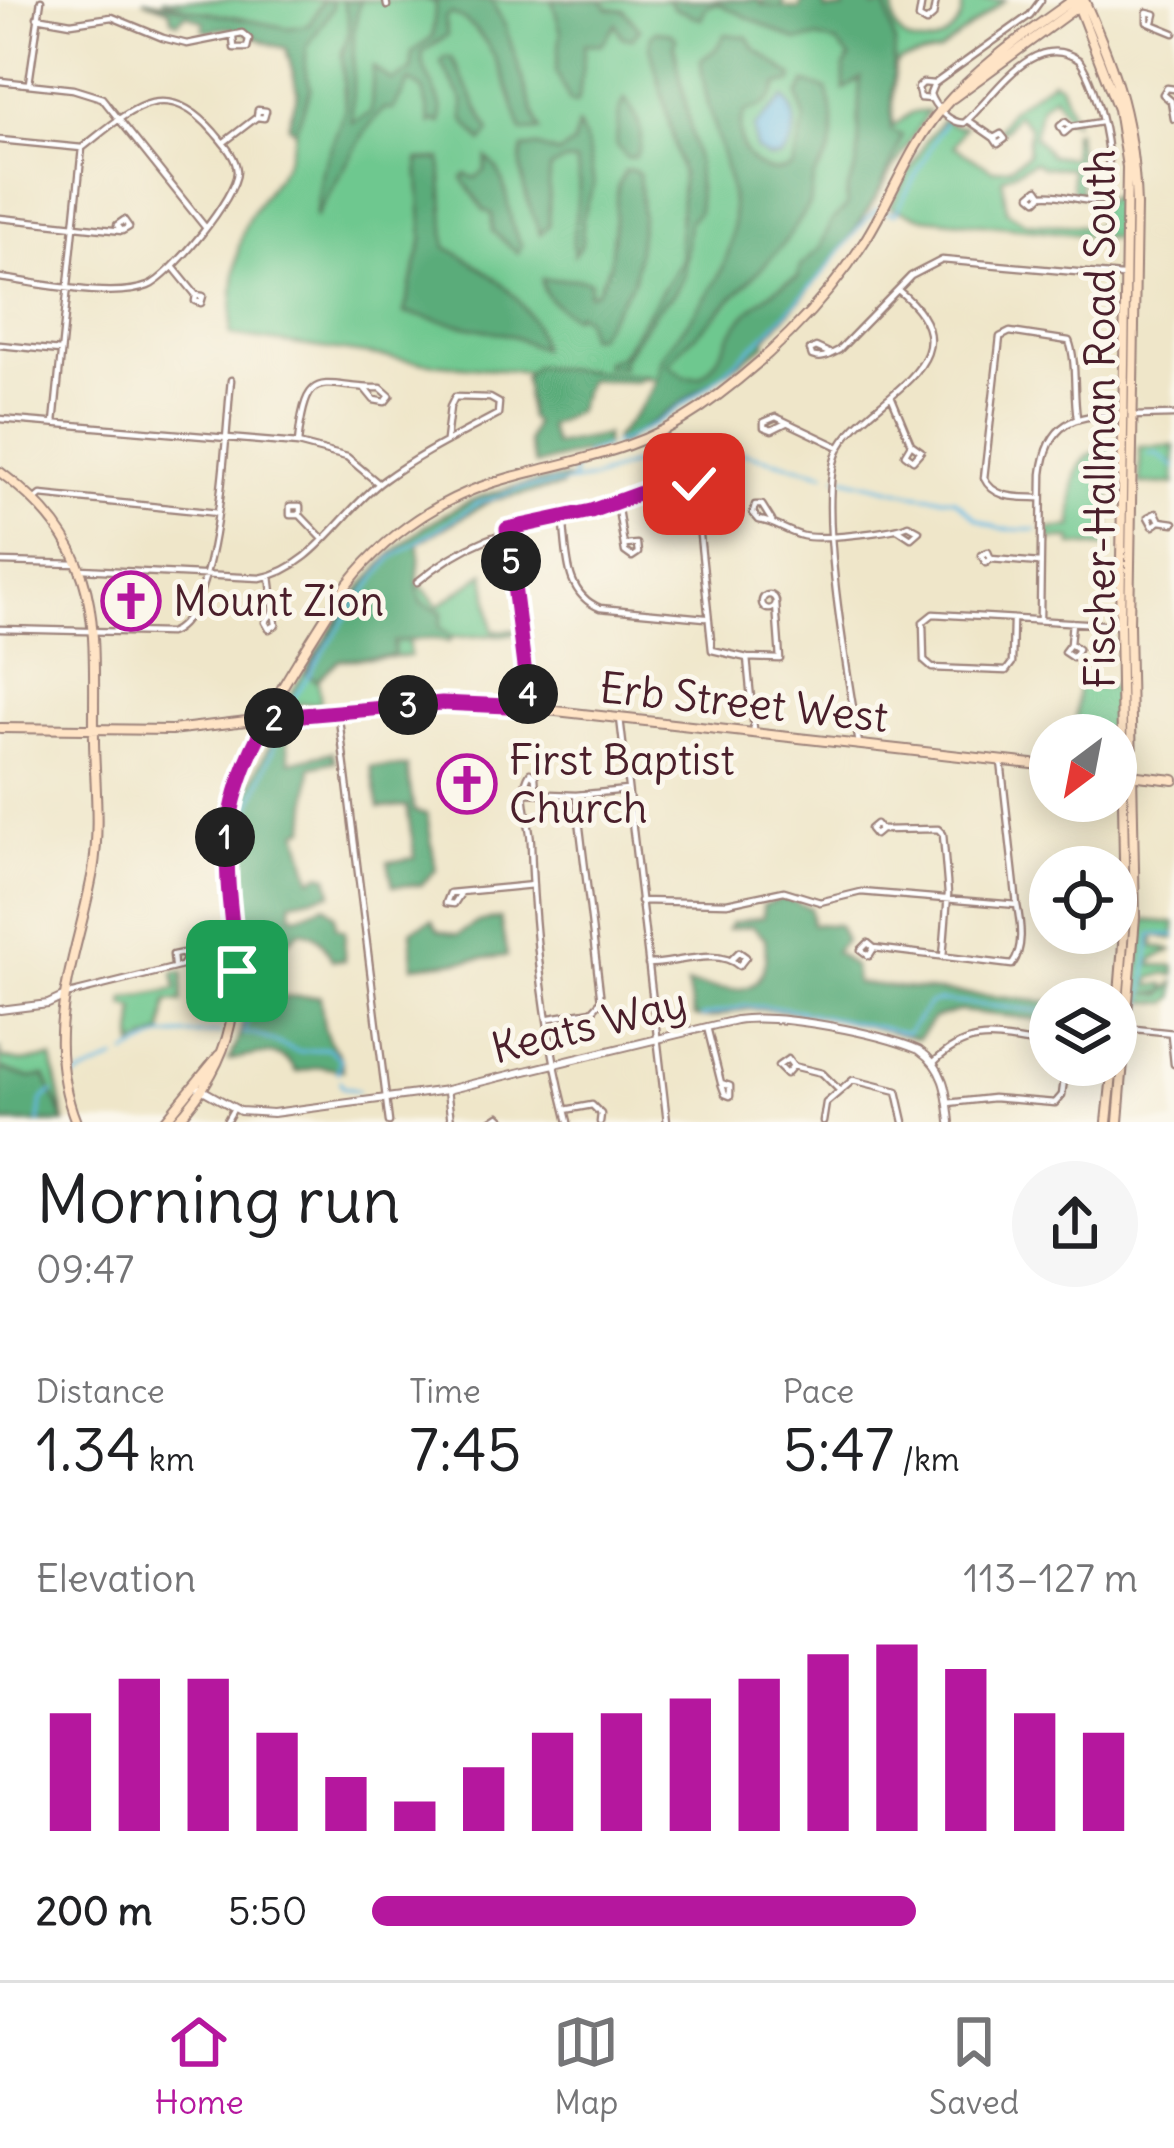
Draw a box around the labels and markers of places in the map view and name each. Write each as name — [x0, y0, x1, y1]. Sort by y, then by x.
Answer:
pin — [643, 433, 745, 535]
pin: 5 — [481, 531, 541, 591]
church icon: Mount Zion — [100, 570, 162, 632]
place label: Mount Zion — [173, 575, 384, 627]
pin: 4 — [498, 664, 558, 724]
pin: 3 — [378, 675, 438, 735]
pin: 2 — [244, 688, 304, 748]
place label: First Baptist Church — [509, 734, 735, 834]
church icon: First Baptist Church — [436, 753, 498, 815]
pin: 1 — [195, 807, 255, 867]
pin — [186, 920, 288, 1022]

